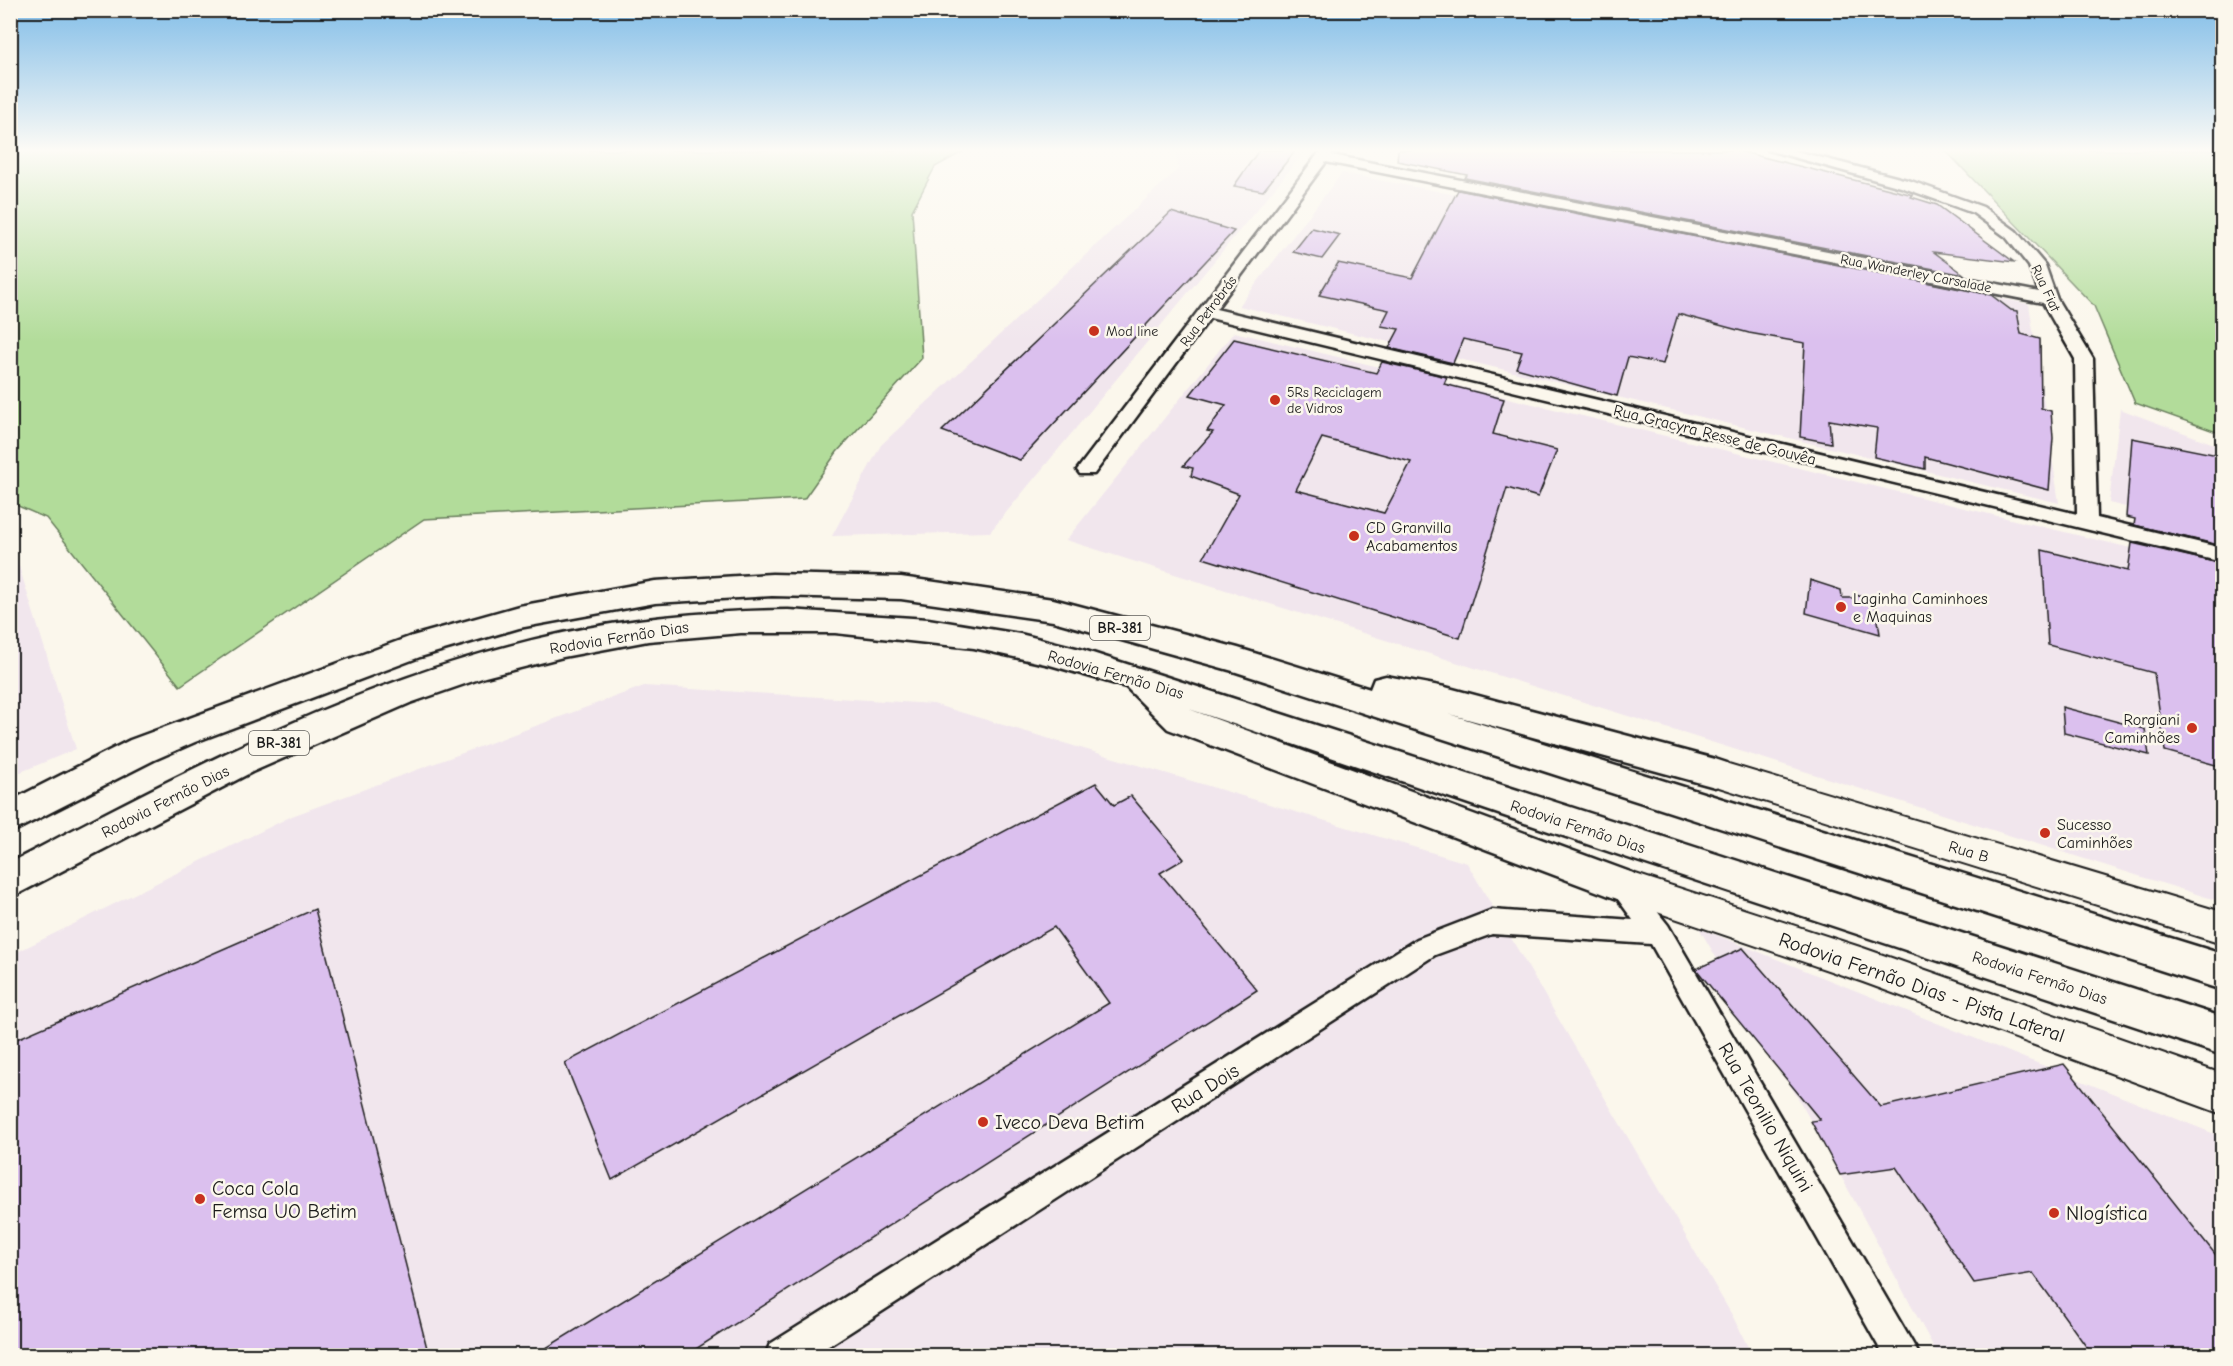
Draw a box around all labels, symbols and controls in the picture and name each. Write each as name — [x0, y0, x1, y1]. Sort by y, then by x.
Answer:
street label: Rua Wanderley Carsalade — [1839, 250, 1993, 296]
street label: Rua Fiat — [2027, 262, 2064, 315]
street label: Rua Petrobrás — [1176, 272, 1241, 350]
place label: Mod line — [1106, 323, 1158, 340]
marker: Mod line — [1087, 324, 1101, 338]
place label: 5Rs Reciclagem de Vidros — [1287, 384, 1382, 417]
marker: 5Rs Reciclagem de Vidros — [1268, 393, 1282, 407]
street label: Rua Gracyra Resse de Gouvêa — [1612, 401, 1818, 469]
place label: CD Granvilla Acabamentos — [1366, 519, 1458, 555]
marker: CD Granvilla Acabamentos — [1347, 529, 1361, 543]
place label: Laginha Caminhoes e Maquinas — [1853, 590, 1988, 626]
marker: Laginha Caminhoes e Maquinas — [1834, 600, 1848, 614]
road number: BR-381 — [1090, 616, 1150, 640]
street label: Rodovia Fernão Dias — [548, 618, 690, 658]
street label: Rodovia Fernão Dias — [1046, 647, 1186, 703]
place label: Rorgiani Caminhões — [2104, 711, 2180, 747]
marker: Rorgiani Caminhões — [2185, 721, 2199, 735]
road number: BR-381 — [249, 731, 309, 755]
street label: Rodovia Fernão Dias — [99, 762, 233, 842]
street label: Rodovia Fernão Dias — [1508, 797, 1648, 857]
place label: Sucesso Caminhões — [2057, 816, 2133, 852]
marker: Sucesso Caminhões — [2038, 826, 2052, 840]
street label: Rua B — [1946, 837, 1991, 867]
street label: Rodovia Fernão Dias - Pista Lateral — [1776, 928, 2068, 1047]
street label: Rodovia Fernão Dias — [1970, 948, 2110, 1008]
street label: Rua Teonilio Niquini — [1713, 1038, 1818, 1196]
street label: Rua Dois — [1167, 1059, 1243, 1118]
place label: Iveco Deva Betim — [995, 1111, 1145, 1134]
marker: Iveco Deva Betim — [976, 1115, 990, 1129]
place label: Coca Cola Femsa UO Betim — [212, 1177, 357, 1223]
marker: Coca Cola Femsa UO Betim — [193, 1192, 207, 1206]
place label: Nlogística — [2066, 1202, 2148, 1225]
marker: Nlogística — [2047, 1206, 2061, 1220]

